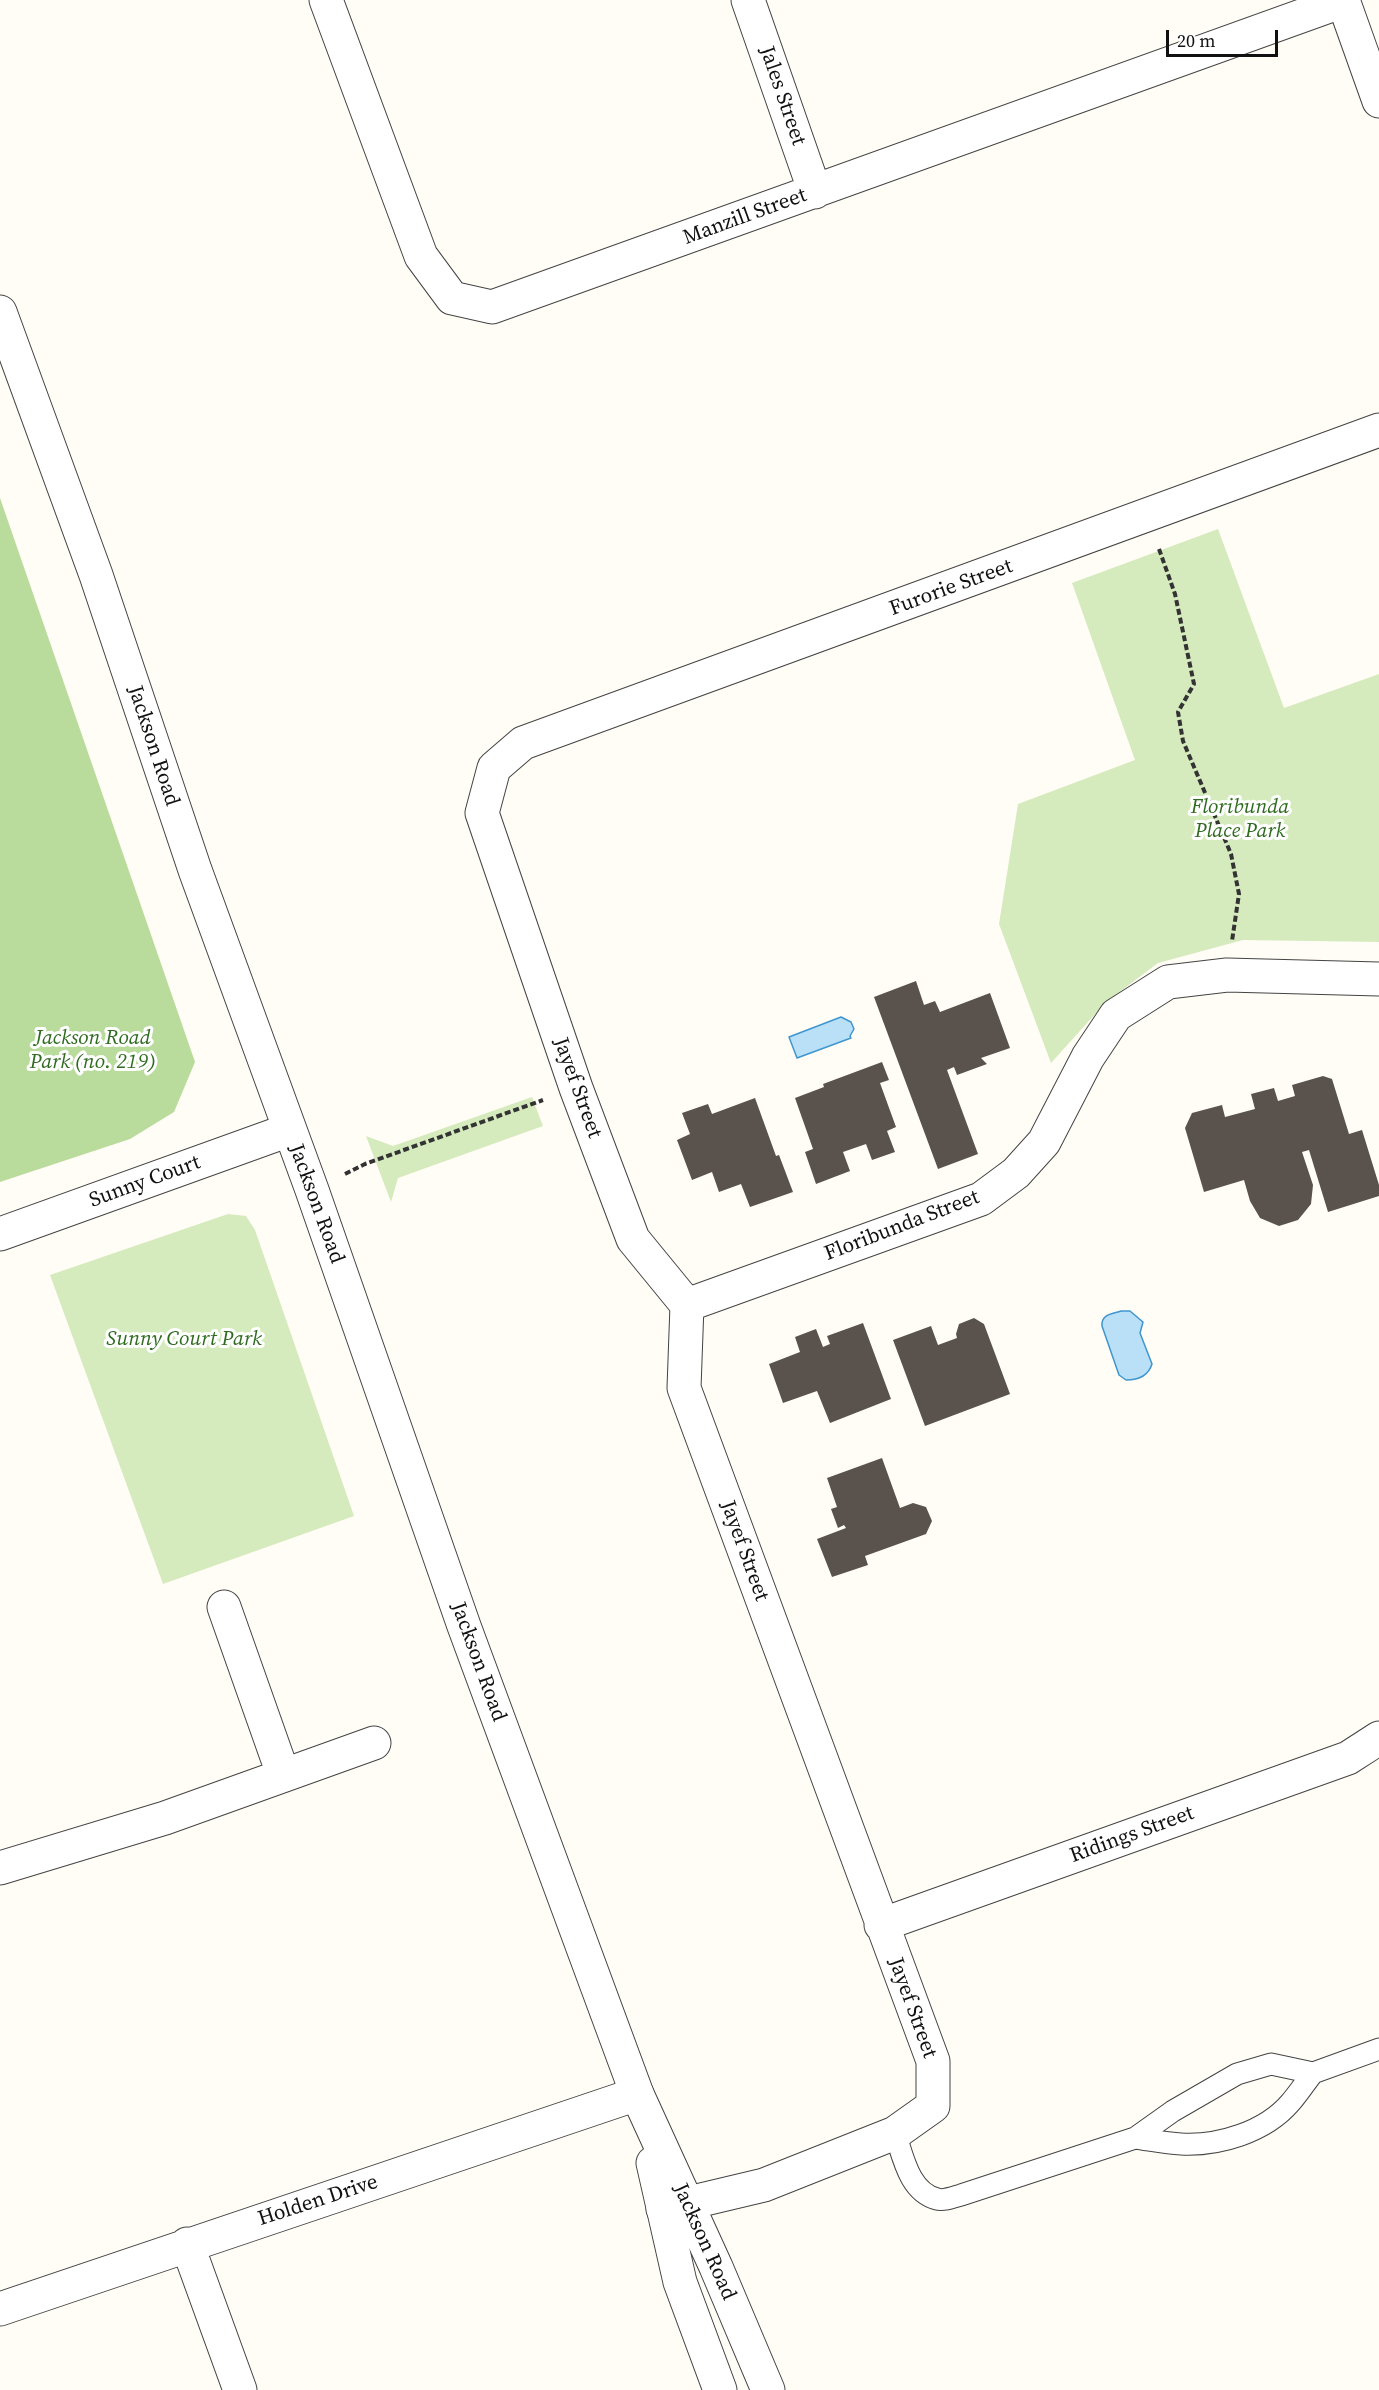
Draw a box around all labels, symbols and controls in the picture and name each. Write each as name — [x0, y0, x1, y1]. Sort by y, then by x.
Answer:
scale bar — [1169, 18, 1282, 56]
text: 20 m — [1177, 28, 1215, 53]
street label: Jales Street — [753, 43, 811, 149]
street label: Manzill Street — [680, 183, 810, 251]
street label: Furorie Street — [886, 554, 1016, 622]
street label: Jackson Road — [122, 683, 184, 809]
park label: Floribunda Place Park — [1191, 795, 1289, 845]
park label: Jackson Road Park (no. 219) — [30, 1026, 156, 1076]
street label: Jayef Street — [547, 1034, 607, 1142]
street label: Jackson Road — [283, 1141, 349, 1267]
street label: Sunny Court — [86, 1150, 204, 1214]
street label: Floribunda Street — [821, 1185, 983, 1267]
park label: Sunny Court Park — [106, 1327, 262, 1353]
street label: Jayef Street — [714, 1497, 774, 1605]
street label: Jackson Road — [445, 1599, 511, 1725]
street label: Ridings Street — [1067, 1801, 1197, 1869]
street label: Jayef Street — [882, 1954, 942, 2062]
street label: Holden Drive — [255, 2170, 381, 2232]
street label: Jackson Road — [667, 2180, 741, 2304]

